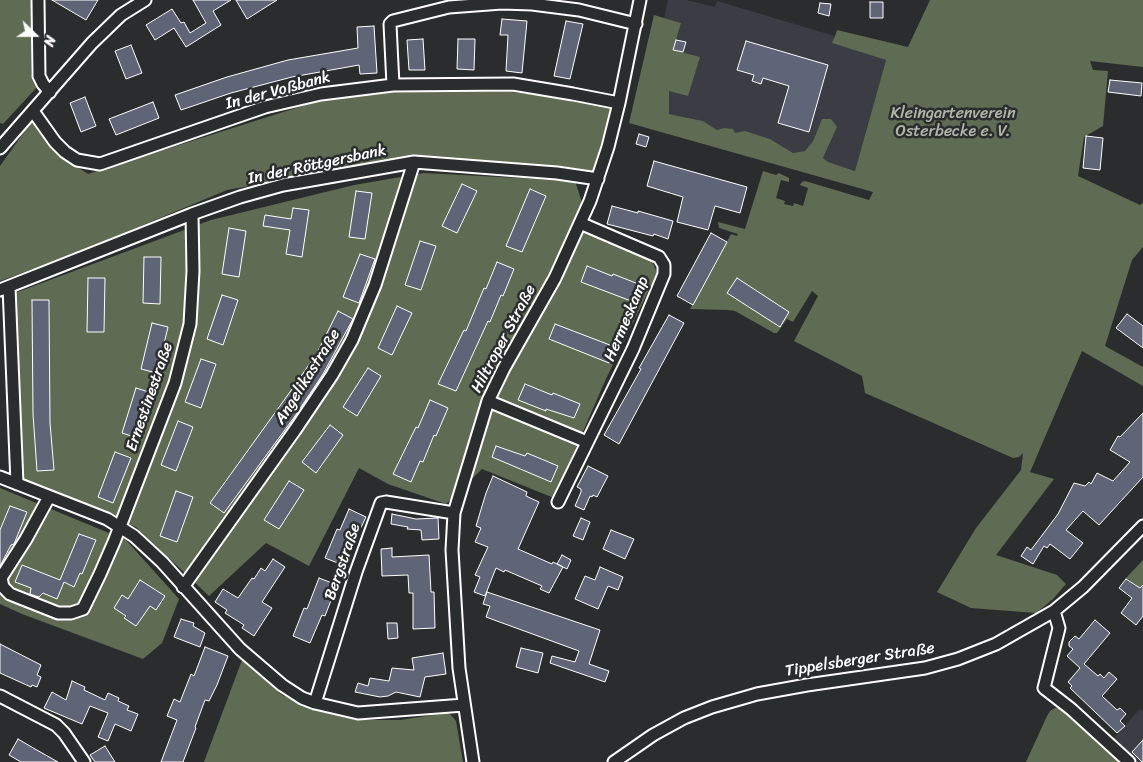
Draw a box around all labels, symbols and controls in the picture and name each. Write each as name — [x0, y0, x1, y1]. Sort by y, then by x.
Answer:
north arrow — [10, 10, 60, 60]
text: N — [36, 32, 63, 50]
street label: In der Voßbank — [223, 68, 333, 114]
park label: Kleingartenverein Osterbecke e. V. — [890, 104, 1016, 142]
street label: In der Röttgersbank — [246, 141, 388, 189]
street label: Hermeskamp — [600, 274, 654, 364]
street label: Hiltroper Straße — [467, 282, 541, 396]
street label: Angelikastraße — [271, 326, 345, 428]
street label: Ernestinestraße — [122, 340, 178, 454]
street label: Bergstraße — [321, 521, 365, 603]
street label: Tippelsberger Straße — [784, 639, 936, 681]

